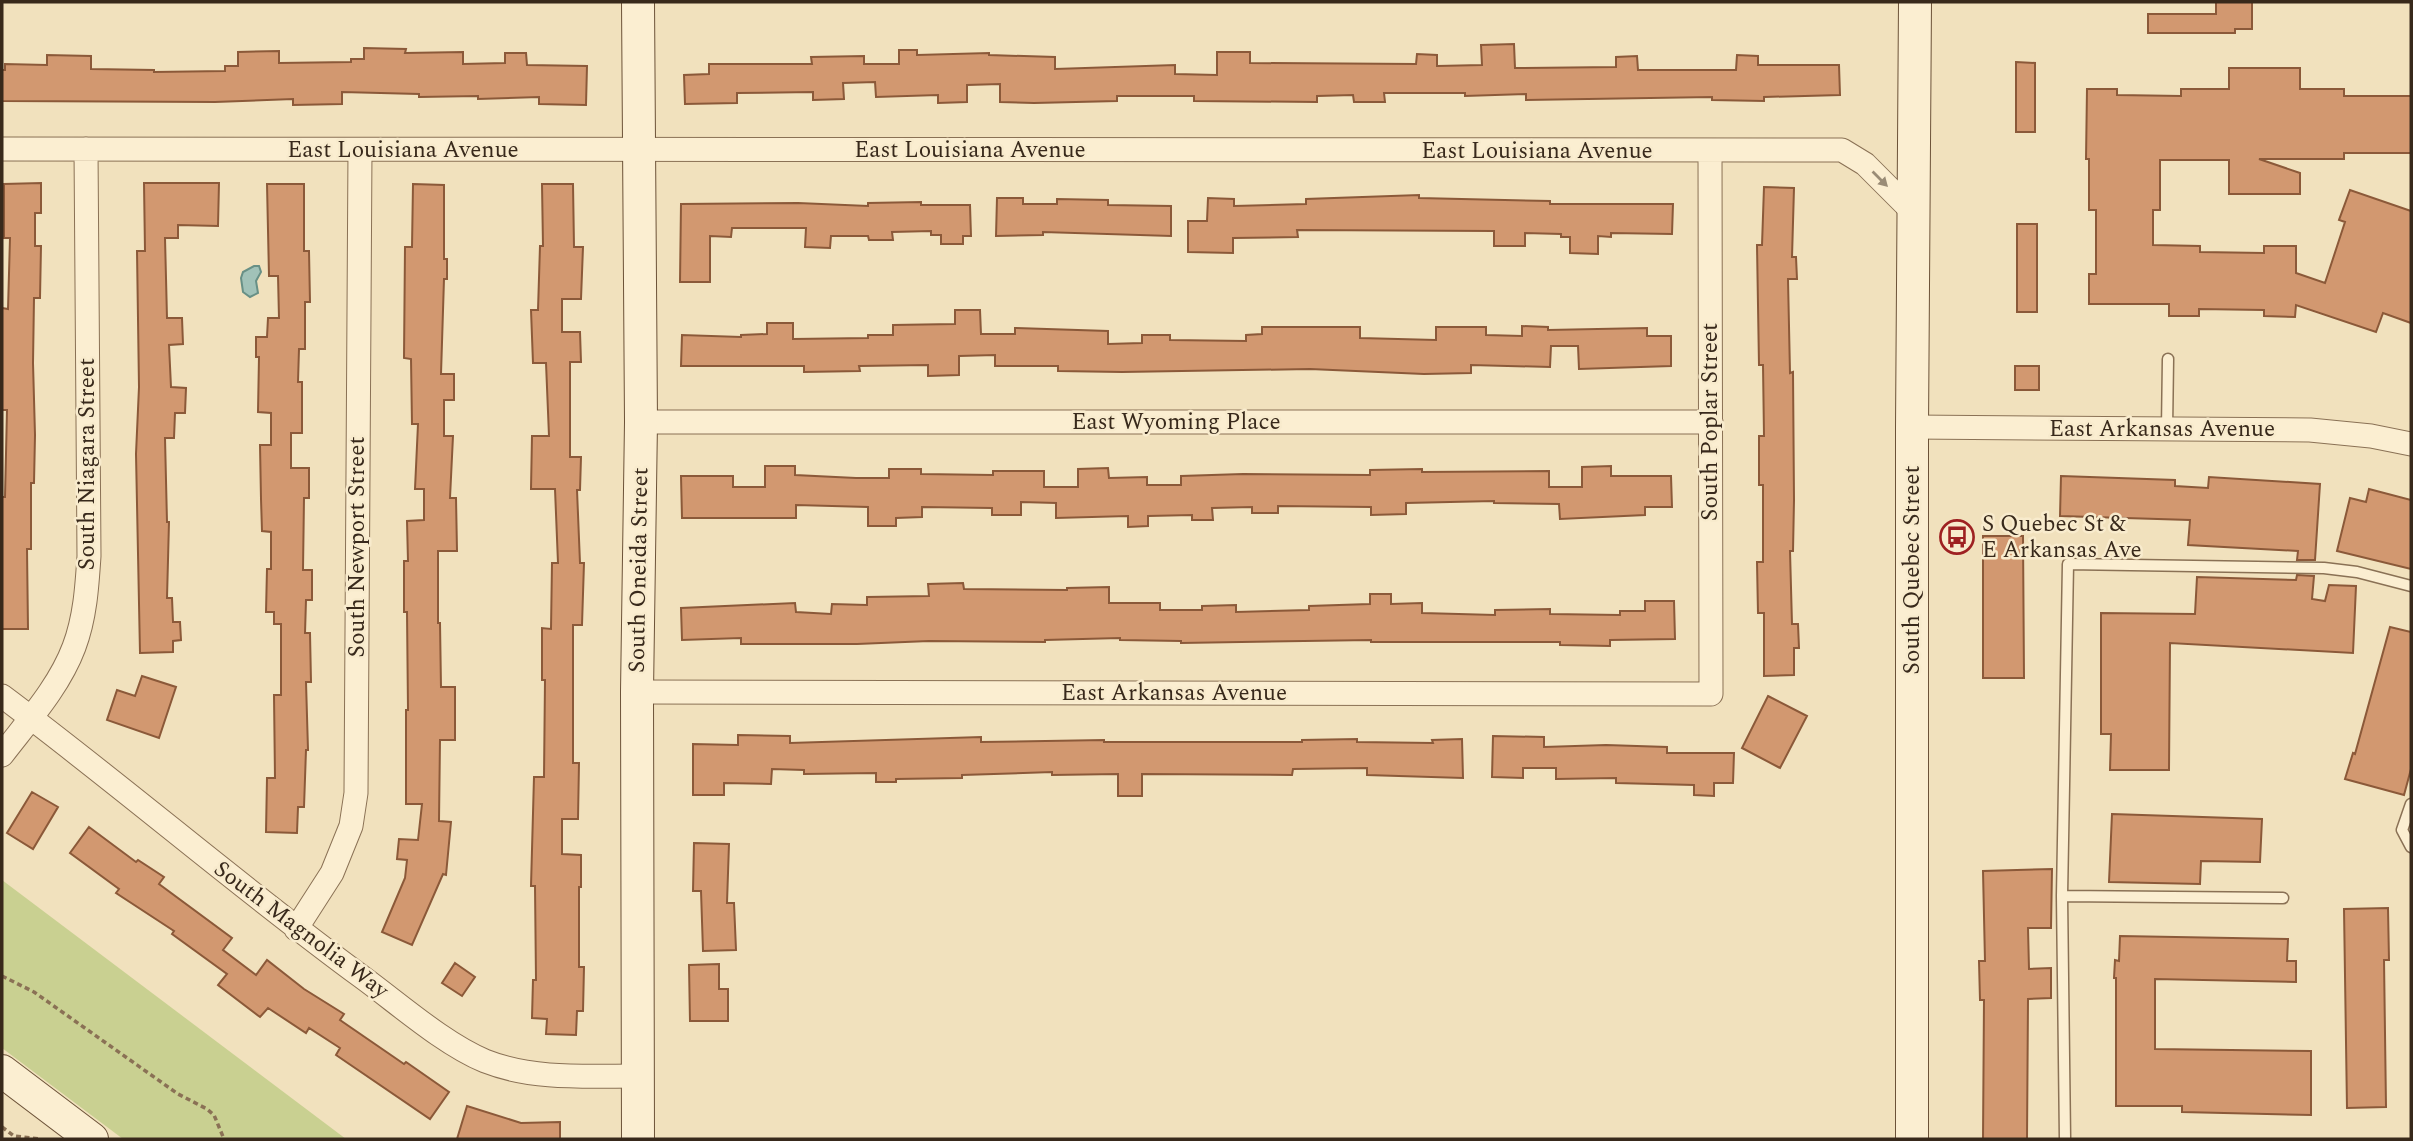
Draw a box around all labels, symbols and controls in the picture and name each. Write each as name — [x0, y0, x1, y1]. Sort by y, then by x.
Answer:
street label: East Louisiana Avenue — [287, 133, 519, 168]
street label: East Louisiana Avenue — [854, 133, 1086, 168]
street label: East Louisiana Avenue — [1421, 134, 1653, 169]
one-way arrow — [1871, 170, 1888, 186]
street label: South Poplar Street — [1693, 323, 1728, 521]
street label: South Niagara Street — [70, 358, 105, 570]
street label: East Wyoming Place — [1071, 405, 1281, 440]
street label: East Arkansas Avenue — [2049, 412, 2275, 447]
street label: South Newport Street — [340, 436, 375, 658]
street label: South Quebec Street — [1895, 465, 1930, 675]
street label: South Oneida Street — [620, 467, 658, 673]
place label: S Quebec St & E Arkansas Ave — [1982, 507, 2142, 568]
bus stop icon: S Quebec St & E Arkansas Ave — [1938, 518, 1976, 556]
street label: East Arkansas Avenue — [1061, 676, 1287, 711]
street label: South Magnolia Way — [206, 852, 397, 1008]

